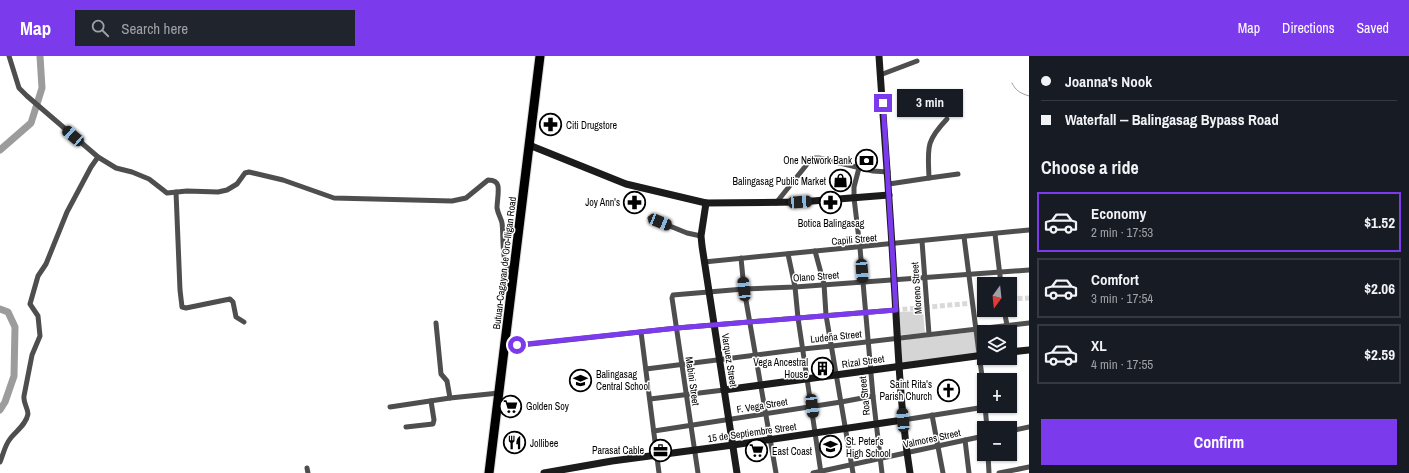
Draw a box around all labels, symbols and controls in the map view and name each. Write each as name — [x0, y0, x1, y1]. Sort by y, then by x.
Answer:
search box — [75, 10, 355, 46]
text: Map — [20, 15, 51, 41]
icon: search — [89, 17, 111, 39]
text: Search here — [121, 18, 188, 39]
text: Map — [1238, 19, 1260, 37]
text: Directions — [1282, 19, 1334, 37]
text: Saved — [1356, 19, 1389, 37]
text: Joanna's Nook — [1065, 71, 1152, 92]
callout: 3 min — [897, 89, 963, 117]
route end — [874, 94, 892, 112]
text: 3 min — [916, 94, 944, 111]
text: Waterfall ‒ Balingasag Bypass Road — [1065, 109, 1279, 130]
pharmacy icon: Citi Drugstore — [537, 112, 563, 138]
place label: Citi Drugstore — [566, 119, 617, 132]
car — [60, 124, 86, 148]
bank icon: One Network Bank — [854, 147, 880, 173]
place label: One Network Bank — [783, 154, 853, 167]
text: Choose a ride — [1041, 155, 1139, 180]
shop icon: Balingasag Public Market — [828, 168, 854, 194]
place label: Balingasag Public Market — [733, 175, 827, 188]
pharmacy icon: Joy Ann's — [622, 189, 648, 215]
pharmacy icon: Botica Balingasag — [818, 190, 844, 216]
car — [788, 195, 812, 209]
street label: Butuan-Cagayan de Oro-Iligan Road — [490, 196, 519, 330]
place label: Joy Ann's — [585, 196, 620, 209]
text: Economy — [1091, 203, 1146, 224]
icon: car — [1043, 204, 1079, 240]
car — [647, 212, 673, 232]
text: $1.52 — [1364, 212, 1395, 233]
place label: Botica Balingasag — [798, 217, 865, 230]
text: 2 min · 17:53 — [1091, 224, 1153, 241]
street label: Capili Street — [831, 231, 878, 248]
car — [855, 259, 869, 283]
street label: Moreno Street — [908, 261, 925, 314]
street label: Olano Street — [793, 268, 840, 285]
text: Comfort — [1091, 269, 1139, 290]
icon: car — [1043, 270, 1079, 306]
car — [737, 276, 751, 302]
north arrow — [977, 277, 1017, 317]
map controls — [977, 277, 1017, 461]
text: $2.06 — [1364, 278, 1395, 299]
text: 3 min · 17:54 — [1091, 290, 1153, 307]
button: layers — [977, 325, 1017, 365]
street label: Ludeña Street — [810, 327, 863, 346]
street label: Varquez Street — [719, 332, 740, 389]
text: XL — [1091, 335, 1107, 356]
route start — [508, 336, 526, 354]
icon: car — [1043, 336, 1079, 372]
text: $2.59 — [1364, 344, 1395, 365]
street label: Rizal Street — [841, 352, 886, 371]
building icon: Vega Ancestral House — [810, 355, 836, 381]
street label: Mabini Street — [683, 356, 702, 407]
place label: Vega Ancestral House — [753, 356, 808, 381]
text: 4 min · 17:55 — [1091, 356, 1153, 373]
school or university icon: Balingasag Central School — [568, 367, 594, 393]
place label: Balingasag Central School — [596, 368, 650, 393]
button: + — [977, 373, 1017, 413]
street label: Roa Street — [856, 375, 873, 416]
church icon: Saint Rita's Parish Church — [935, 377, 961, 403]
place label: Saint Rita's Parish Church — [880, 378, 932, 403]
supermarket icon: Golden Soy — [497, 393, 523, 419]
car — [805, 393, 819, 419]
street label: F. Vega Street — [736, 395, 789, 416]
place label: Golden Soy — [526, 400, 570, 413]
car — [896, 408, 910, 432]
button: Confirm — [1041, 419, 1397, 465]
street label: 15 de Septiembre Street — [707, 420, 798, 445]
button: − — [977, 421, 1017, 461]
street label: Valmores Street — [902, 426, 963, 451]
restaurant icon: Jollibee — [501, 430, 527, 456]
school or university icon: St. Peter's High School — [817, 434, 843, 460]
place label: St. Peter's High School — [846, 435, 891, 460]
place label: Jollibee — [530, 437, 559, 450]
office icon: Parasat Cable — [647, 437, 673, 463]
supermarket icon: East Coast — [744, 438, 770, 464]
place label: Parasat Cable — [592, 444, 644, 457]
place label: East Coast — [772, 445, 813, 458]

